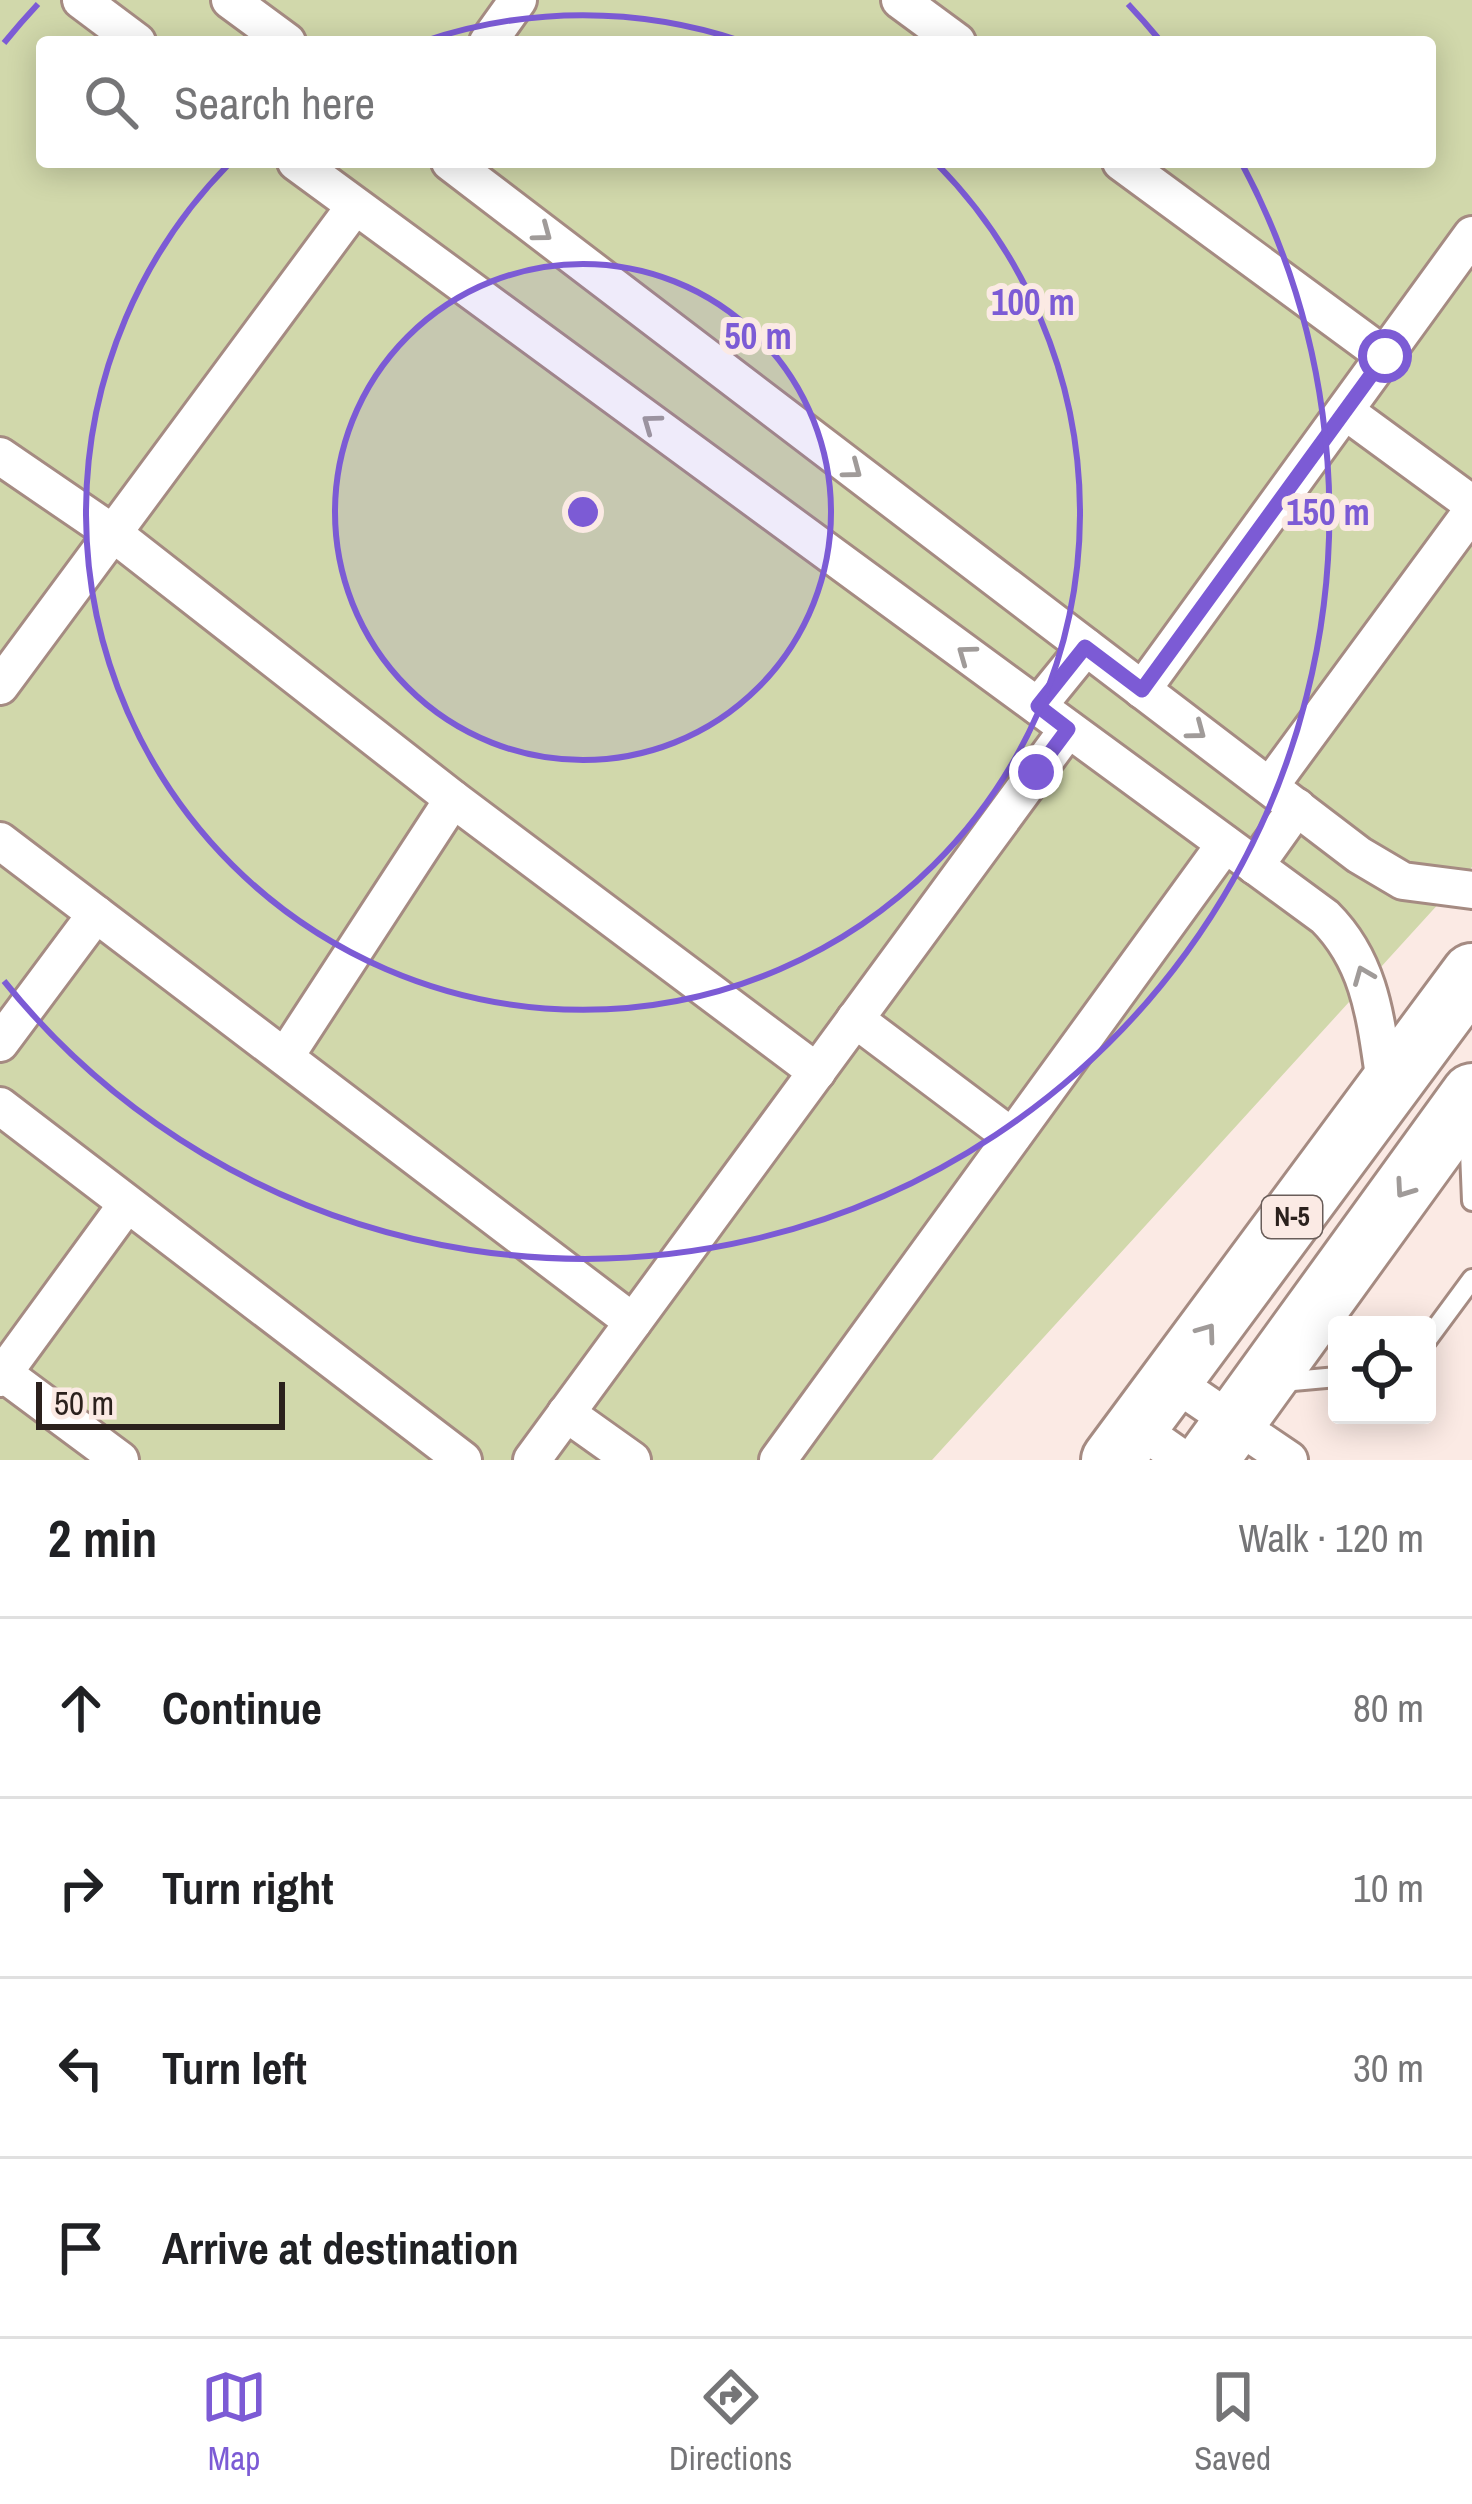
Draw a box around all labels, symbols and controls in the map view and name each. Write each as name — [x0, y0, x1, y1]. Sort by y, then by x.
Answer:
search box — [36, 36, 1436, 168]
icon: search — [78, 69, 144, 135]
text: Search here — [174, 72, 375, 133]
one-way arrow — [529, 219, 551, 240]
text: 100 m — [991, 278, 1075, 326]
text: 50 m — [724, 312, 792, 360]
route start — [1358, 329, 1412, 383]
one-way arrow — [643, 416, 664, 438]
one-way arrow — [839, 455, 861, 477]
text: 150 m — [1286, 488, 1370, 536]
centre of rings — [562, 491, 604, 533]
one-way arrow — [958, 646, 979, 668]
one-way arrow — [1183, 717, 1205, 739]
route end — [1009, 745, 1063, 799]
one-way arrow — [1353, 965, 1378, 986]
one-way arrow — [1396, 1176, 1418, 1198]
road number: N-5 — [1262, 1196, 1322, 1238]
map controls — [1328, 1316, 1436, 1424]
button: locate — [1328, 1316, 1436, 1424]
one-way arrow — [1192, 1324, 1214, 1345]
scale bar — [36, 1376, 285, 1429]
text: 50 m — [54, 1381, 114, 1425]
text: 2 min — [48, 1504, 157, 1573]
text: Walk · 120 m — [1239, 1512, 1424, 1564]
icon: ahead — [48, 1675, 114, 1741]
text: Continue — [162, 1677, 322, 1738]
text: 80 m — [1353, 1682, 1424, 1734]
icon: right — [48, 1855, 114, 1921]
text: Turn right — [162, 1857, 334, 1918]
text: 10 m — [1353, 1862, 1424, 1914]
icon: left — [48, 2035, 114, 2101]
text: Turn left — [162, 2037, 307, 2098]
text: 30 m — [1353, 2042, 1424, 2094]
icon: arrive — [48, 2215, 114, 2281]
text: Arrive at destination — [162, 2217, 519, 2278]
tab: Map — [201, 2364, 267, 2480]
tab: Directions — [669, 2364, 792, 2480]
tab: Saved — [1194, 2364, 1271, 2480]

